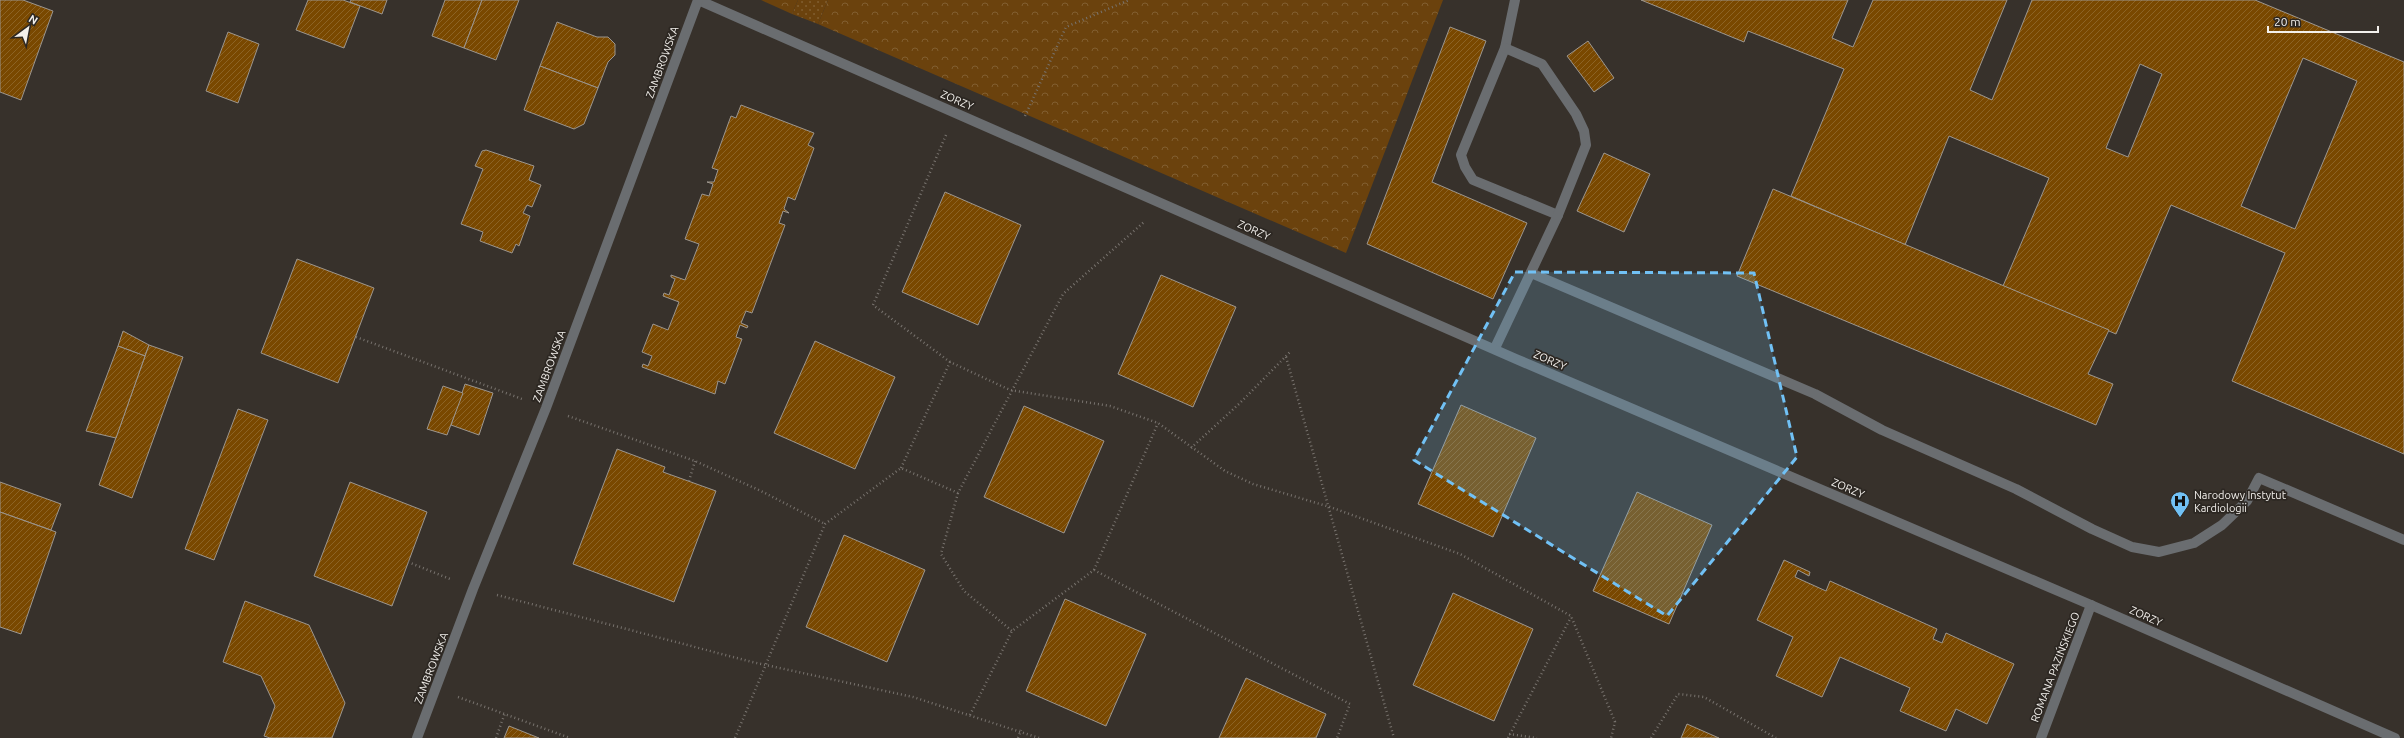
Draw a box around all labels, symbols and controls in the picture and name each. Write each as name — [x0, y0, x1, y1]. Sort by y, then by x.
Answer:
north arrow — [8, 8, 48, 48]
scale bar — [2268, 8, 2378, 34]
text: N — [27, 12, 40, 27]
text: 20 m — [2274, 15, 2301, 28]
street label: ZAMBROWSKA — [643, 24, 681, 100]
street label: ZORZY — [939, 88, 976, 112]
street label: ZORZY — [1236, 218, 1273, 243]
street label: ZAMBROWSKA — [530, 328, 568, 404]
street label: ZORZY — [1532, 348, 1569, 372]
street label: ZORZY — [1830, 476, 1867, 500]
place label: Narodowy Instytut Kardiologii — [2194, 489, 2287, 514]
hospital icon: Narodowy Instytut Kardiologii — [2169, 490, 2191, 518]
street label: ZORZY — [2128, 604, 2165, 629]
street label: ROMANA PAZIŃSKIEGO — [2027, 610, 2082, 724]
street label: ZAMBROWSKA — [412, 630, 450, 705]

